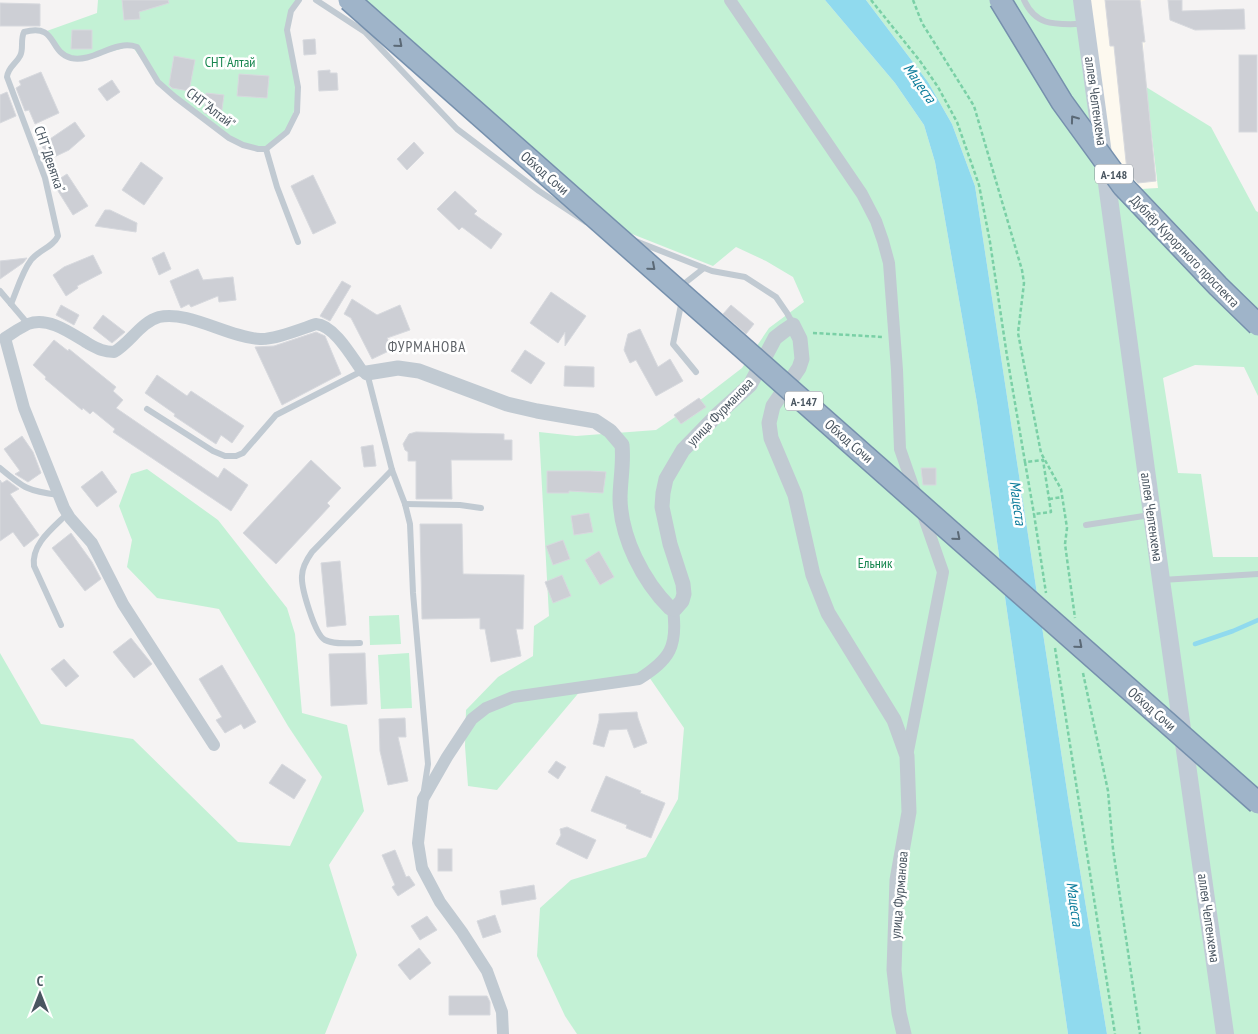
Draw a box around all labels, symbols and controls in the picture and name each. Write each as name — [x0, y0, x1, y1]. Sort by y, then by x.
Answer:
one-way arrow — [393, 38, 402, 47]
park label: СНТ Алтай — [205, 53, 255, 71]
street label: аллея Челтенхема — [1081, 55, 1111, 147]
water label: Мацеста — [900, 59, 941, 107]
street label: СНТ "Алтай" — [183, 84, 239, 132]
one-way arrow — [1071, 115, 1080, 125]
street label: СНТ "Девятка" — [30, 123, 70, 195]
street label: Обход Сочи — [517, 147, 573, 199]
road number: А-148 — [1095, 164, 1133, 183]
street label: Дублёр Курортного проспекта — [1127, 191, 1243, 311]
one-way arrow — [646, 261, 655, 270]
district label: ФУРМАНОВА — [388, 337, 466, 356]
street label: улица Фурманова — [683, 374, 757, 450]
road number: А-147 — [785, 392, 823, 411]
street label: Обход Сочи — [821, 415, 877, 467]
street label: аллея Челтенхема — [1137, 471, 1167, 563]
water label: Мацеста — [1006, 480, 1031, 527]
one-way arrow — [952, 531, 961, 540]
park label: Ельник — [858, 554, 893, 572]
one-way arrow — [1074, 639, 1083, 648]
street label: Обход Сочи — [1124, 683, 1180, 735]
street label: улица Фурманова — [886, 850, 912, 940]
street label: аллея Челтенхема — [1194, 872, 1224, 964]
water label: Мацеста — [1063, 881, 1088, 928]
north arrow — [15, 969, 65, 1019]
text: С — [37, 972, 44, 990]

